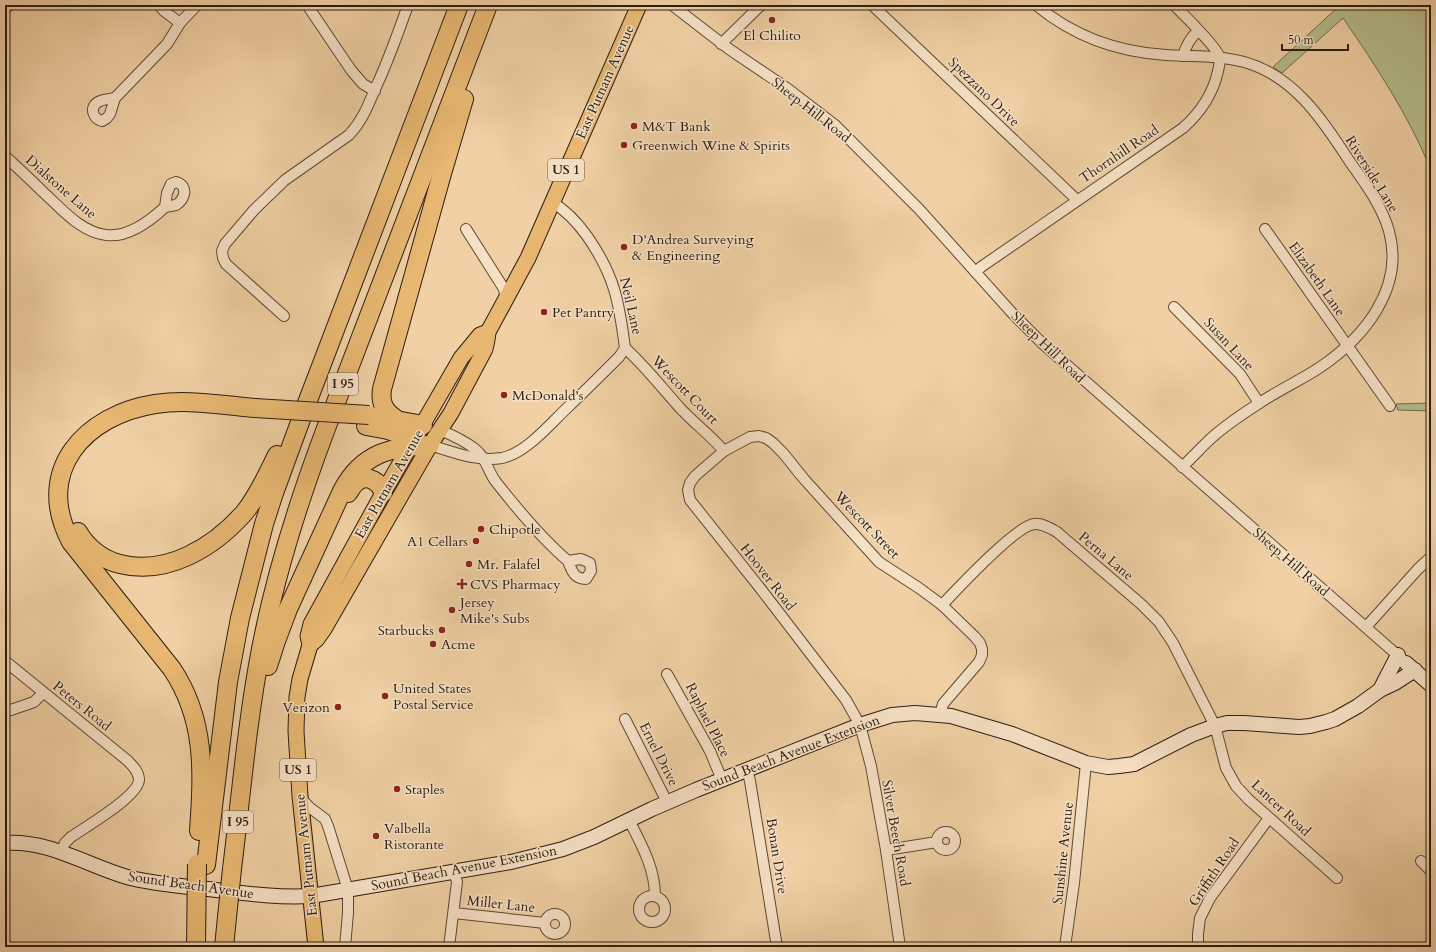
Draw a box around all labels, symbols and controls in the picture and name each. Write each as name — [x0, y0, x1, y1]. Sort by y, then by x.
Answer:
marker: El Chilito — [767, 15, 777, 25]
street label: East Putnam Avenue — [571, 22, 639, 142]
place label: El Chilito — [743, 26, 801, 45]
scale bar — [1282, 26, 1348, 52]
text: 50 m — [1288, 32, 1315, 48]
street label: Spezzano Drive — [944, 53, 1024, 131]
street label: Sheep Hill Road — [767, 73, 855, 147]
place label: M&T Bank — [642, 117, 711, 136]
street label: Thornhill Road — [1076, 120, 1163, 188]
marker: M&T Bank — [629, 121, 639, 131]
street label: Riverside Lane — [1341, 132, 1403, 216]
place label: Greenwich Wine & Spirits — [632, 136, 790, 155]
marker: Greenwich Wine & Spirits — [619, 140, 629, 150]
street label: Dialstone Lane — [21, 151, 101, 223]
road number: US 1 — [548, 159, 584, 181]
place label: D'Andrea Surveying & Engineering — [632, 230, 754, 265]
street label: Elizabeth Lane — [1284, 238, 1350, 320]
marker: D'Andrea Surveying & Engineering — [619, 242, 629, 252]
street label: Neil Lane — [615, 275, 647, 337]
place label: Pet Pantry — [552, 303, 615, 322]
marker: Pet Pantry — [539, 307, 549, 317]
street label: Sheep Hill Road — [1007, 307, 1089, 388]
street label: Susan Lane — [1200, 313, 1258, 375]
street label: Wescott Court — [647, 351, 723, 429]
road number: I 95 — [328, 373, 358, 395]
place label: McDonald's — [512, 386, 584, 405]
marker: McDonald's — [499, 390, 509, 400]
street label: East Putnam Avenue — [350, 426, 428, 542]
street label: Wescott Street — [829, 486, 904, 563]
place label: Chipotle — [489, 520, 541, 539]
street label: Sheep Hill Road — [1249, 523, 1334, 601]
marker: Chipotle — [476, 524, 486, 534]
street label: Perna Lane — [1074, 527, 1138, 585]
place label: A1 Cellars — [407, 532, 468, 551]
marker: A1 Cellars — [471, 536, 481, 546]
street label: Hoover Road — [736, 540, 800, 615]
place label: Mr. Falafel — [477, 555, 541, 574]
marker: Mr. Falafel — [464, 559, 474, 569]
place label: CVS Pharmacy — [470, 575, 561, 594]
marker: CVS Pharmacy — [457, 579, 467, 589]
place label: Jersey Mike's Subs — [458, 593, 530, 628]
marker: Jersey Mike's Subs — [447, 605, 457, 615]
place label: Starbucks — [378, 621, 434, 640]
marker: Starbucks — [437, 625, 447, 635]
place label: Acme — [441, 635, 476, 654]
marker: Acme — [428, 639, 438, 649]
street label: Peters Road — [49, 677, 116, 736]
place label: United States Postal Service — [393, 679, 474, 714]
street label: Raphael Place — [681, 679, 735, 761]
marker: United States Postal Service — [380, 691, 390, 701]
place label: Verizon — [283, 698, 330, 717]
marker: Verizon — [333, 702, 343, 712]
street label: Sound Beach Avenue Extension — [699, 710, 883, 796]
street label: Ernel Drive — [635, 719, 683, 789]
road number: US 1 — [280, 759, 316, 781]
street label: Lancer Road — [1247, 776, 1315, 841]
street label: Silver Beech Road — [877, 778, 915, 888]
place label: Staples — [405, 780, 445, 799]
marker: Staples — [392, 784, 402, 794]
street label: East Putnam Avenue — [290, 793, 322, 917]
street label: Sunshine Avenue — [1048, 801, 1078, 905]
road number: I 95 — [223, 811, 253, 833]
street label: Bonan Drive — [762, 817, 792, 895]
place label: Valbella Ristorante — [384, 819, 444, 854]
marker: Valbella Ristorante — [371, 831, 381, 841]
street label: Griffith Road — [1184, 834, 1244, 910]
street label: Sound Beach Avenue Extension — [370, 841, 559, 895]
street label: Sound Beach Avenue — [127, 867, 255, 903]
street label: Miller Lane — [466, 891, 536, 917]

